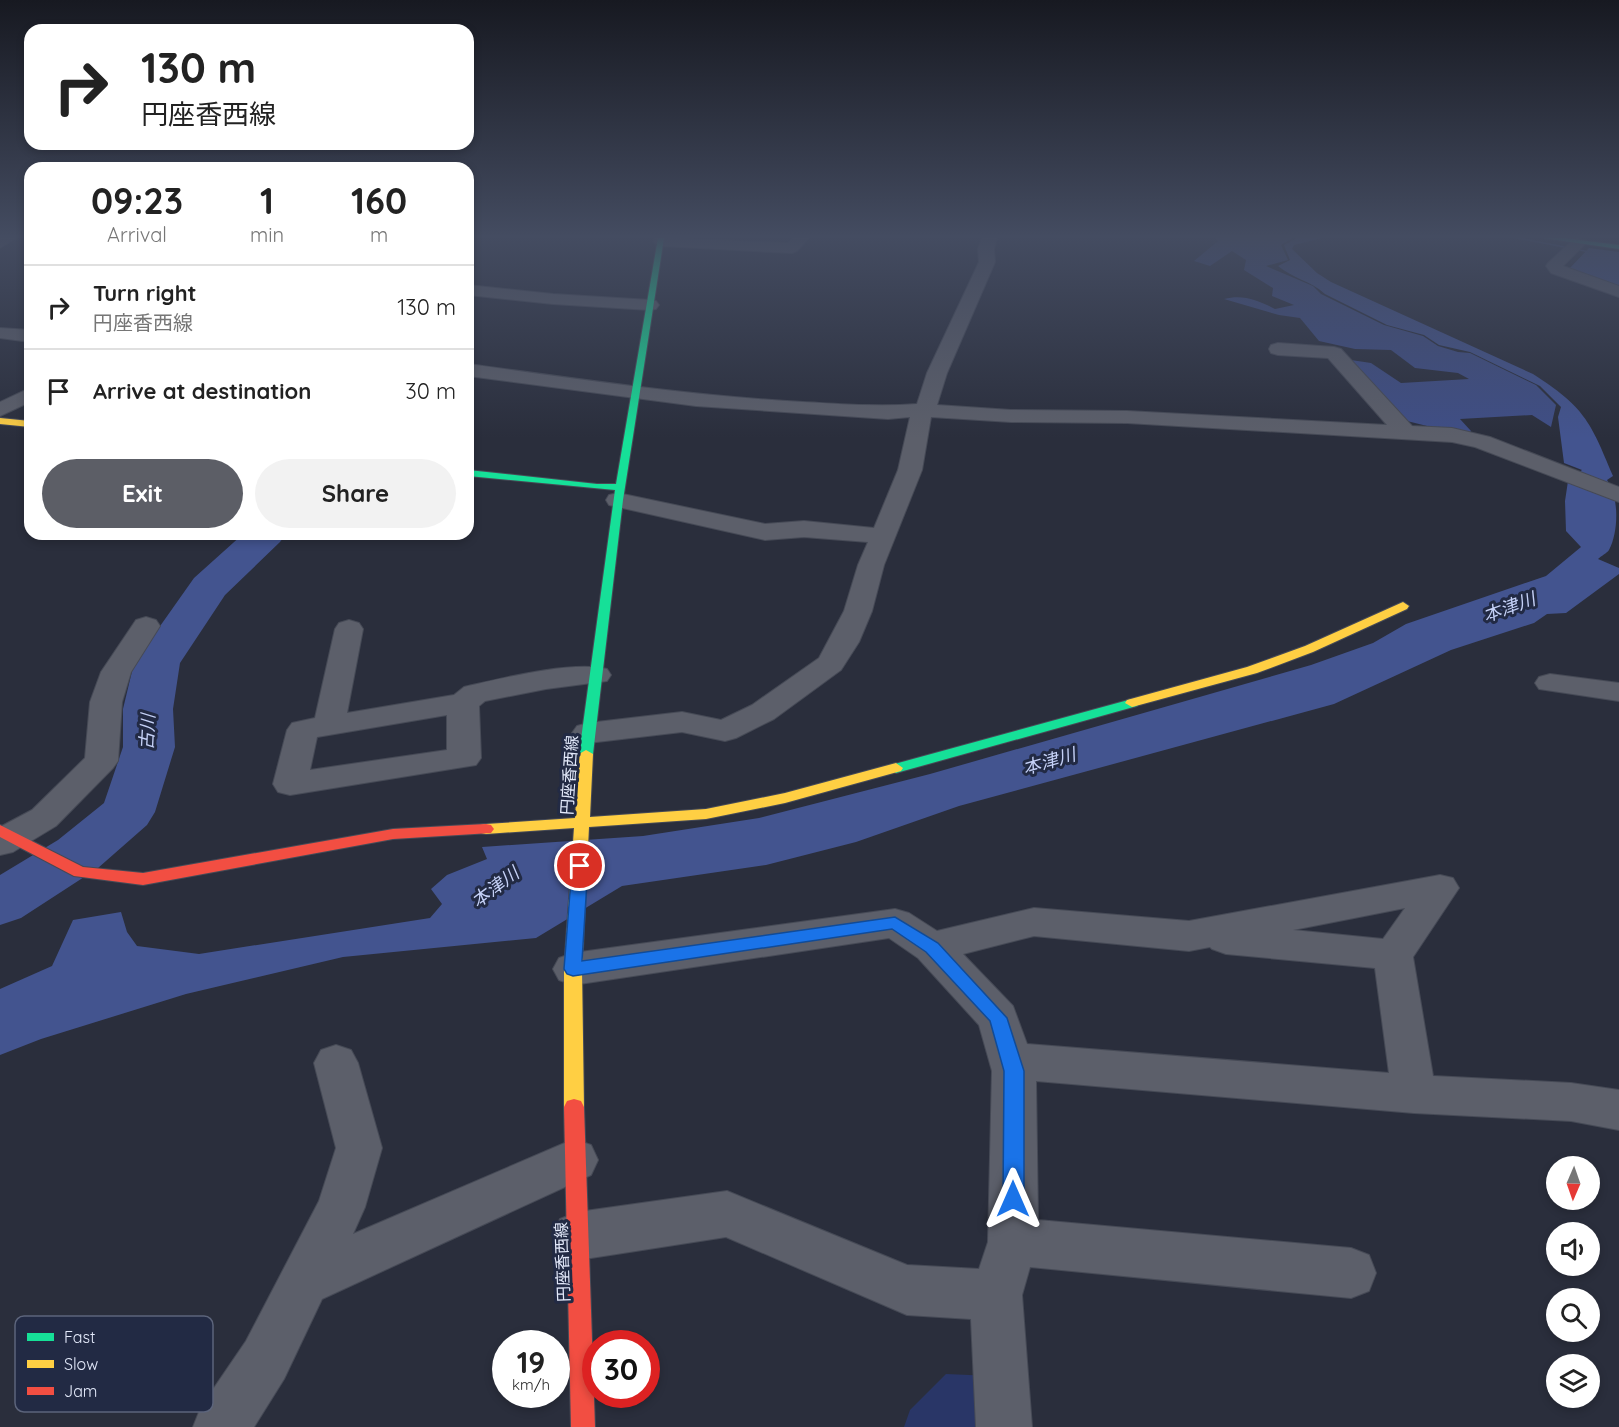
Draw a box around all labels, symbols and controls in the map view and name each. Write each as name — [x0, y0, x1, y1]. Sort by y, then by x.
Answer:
text: 130 m — [141, 41, 256, 94]
icon: right — [42, 48, 120, 126]
text: 円座香西線 — [141, 97, 276, 131]
text: 09:23 — [91, 178, 183, 223]
text: 1 — [260, 178, 274, 223]
text: 160 — [351, 178, 407, 223]
text: Arrival — [107, 222, 167, 247]
text: min — [250, 222, 284, 247]
text: m — [370, 222, 388, 247]
text: Turn right — [93, 279, 197, 307]
icon: right — [42, 291, 75, 324]
text: 130 m — [397, 293, 456, 321]
text: 円座香西線 — [93, 310, 193, 335]
icon: arrive — [42, 375, 75, 408]
text: Arrive at destination — [93, 377, 311, 405]
text: 30 m — [405, 377, 456, 405]
button: Exit — [42, 459, 243, 528]
button: Share — [255, 459, 456, 528]
water label: 本津川 — [1480, 586, 1540, 627]
water label: 古川 — [135, 711, 160, 751]
street label: 円座香西線 — [556, 734, 582, 816]
water label: 本津川 — [1020, 742, 1080, 779]
pin — [554, 840, 605, 891]
icon: arrive — [563, 849, 596, 882]
water label: 本津川 — [467, 860, 525, 912]
north arrow — [1546, 1156, 1600, 1210]
map controls — [1546, 1156, 1600, 1408]
position arrow — [981, 1167, 1045, 1231]
street label: 円座香西線 — [551, 1222, 573, 1302]
button: sound — [1546, 1222, 1600, 1276]
button: search — [1546, 1288, 1600, 1342]
legend — [15, 1316, 213, 1412]
text: Fast — [64, 1327, 95, 1347]
speed limit sign: 30 — [582, 1330, 660, 1408]
text: 19 — [517, 1343, 545, 1381]
text: Slow — [64, 1354, 98, 1374]
button: layers — [1546, 1354, 1600, 1408]
text: km/h — [512, 1375, 550, 1394]
text: Jam — [64, 1381, 97, 1401]

